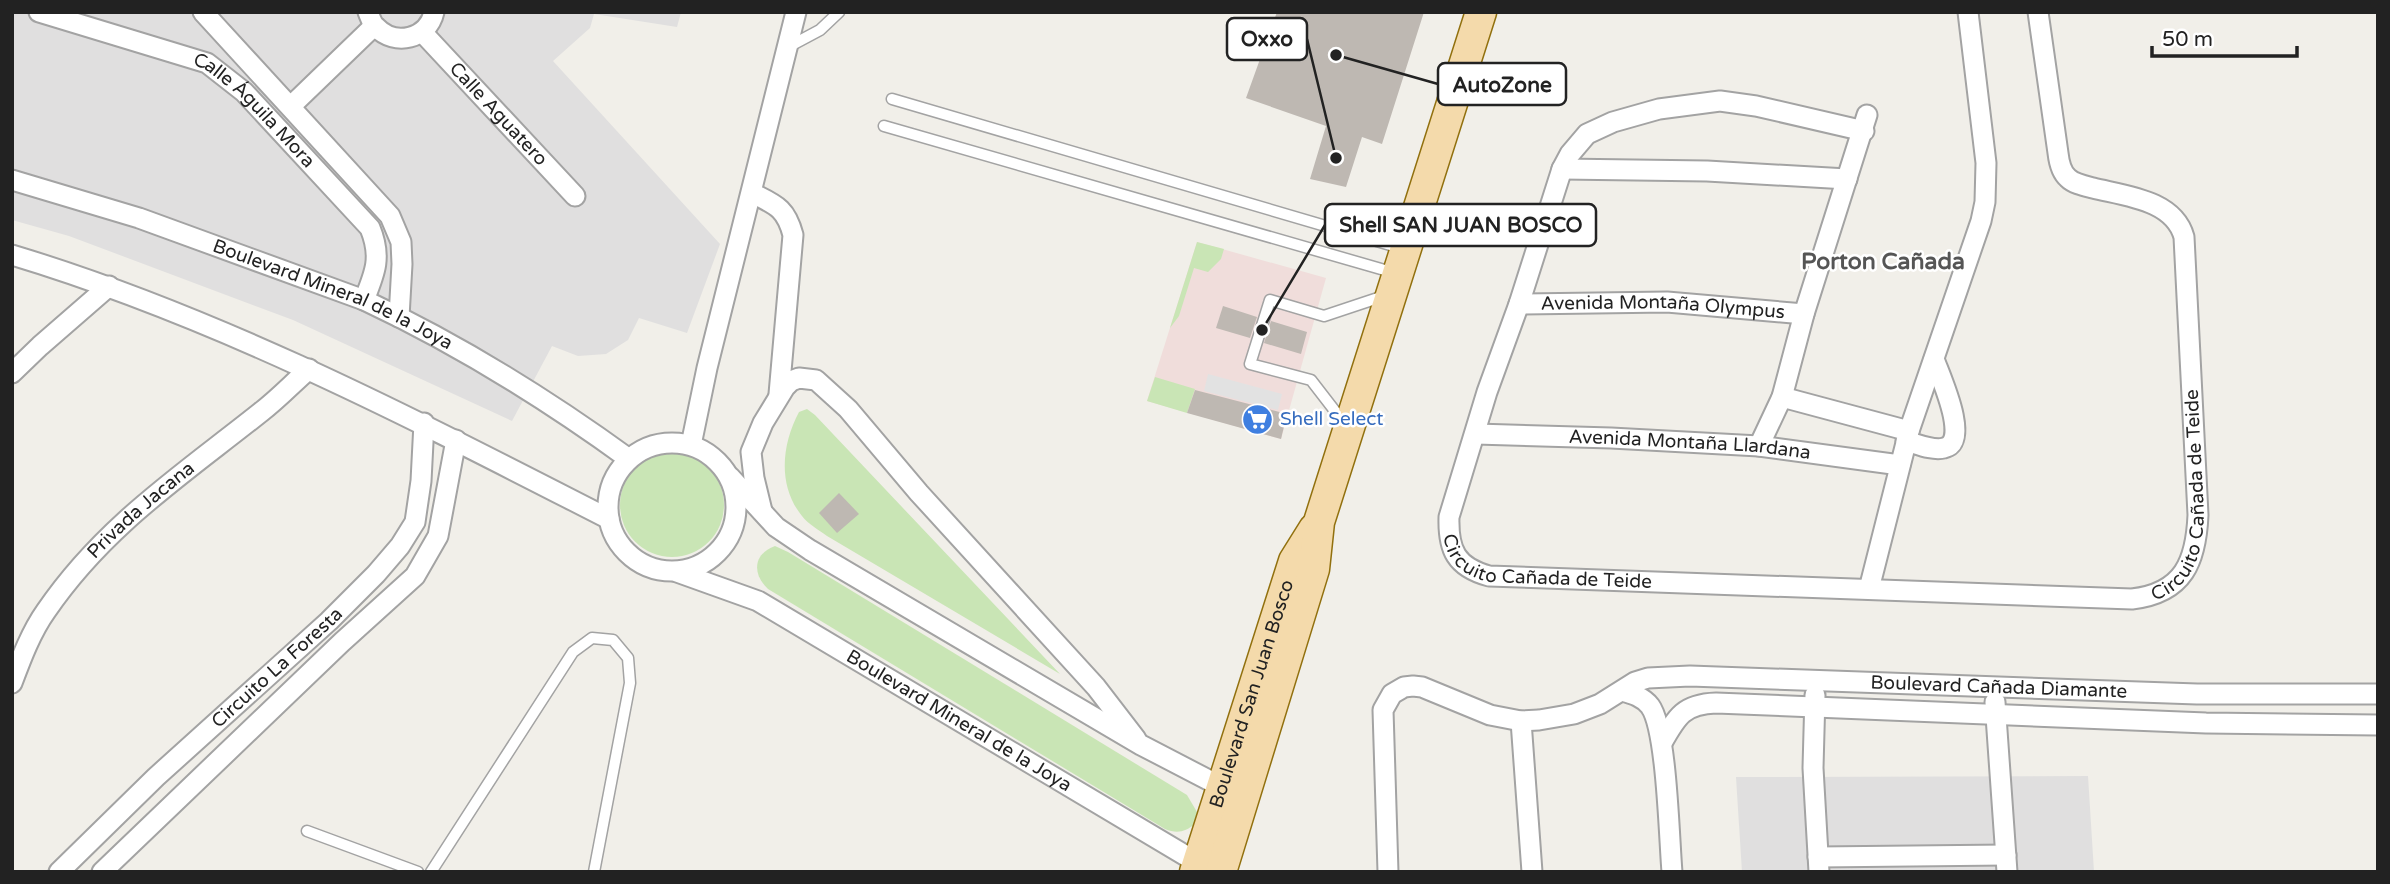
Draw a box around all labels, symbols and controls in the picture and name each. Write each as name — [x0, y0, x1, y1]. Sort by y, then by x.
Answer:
scale bar — [2152, 14, 2297, 58]
callout: Oxxo — [1227, 18, 1307, 60]
text: Oxxo — [1241, 27, 1293, 52]
text: 50 m — [2162, 27, 2213, 52]
street label: Calle Águila Mora — [191, 49, 319, 172]
street label: Calle Aguatero — [445, 58, 552, 170]
callout: AutoZone — [1438, 63, 1566, 105]
text: AutoZone — [1452, 73, 1552, 98]
callout: Shell SAN JUAN BOSCO — [1325, 204, 1596, 246]
text: Shell SAN JUAN BOSCO — [1339, 213, 1583, 238]
street label: Boulevard Mineral de la Joya — [210, 235, 457, 354]
district label: Porton Cañada — [1801, 248, 1965, 276]
street label: Avenida Montaña Olympus — [1541, 291, 1786, 323]
street label: Circuito Cañada de Teide — [2148, 389, 2209, 605]
supermarket icon: Shell Select — [1240, 402, 1274, 436]
place label: Shell Select — [1280, 408, 1384, 430]
street label: Avenida Montaña Llardana — [1568, 426, 1812, 464]
street label: Privada Jacana — [83, 457, 199, 563]
street label: Circuito Cañada de Teide — [1438, 532, 1652, 593]
street label: Boulevard San Juan Bosco — [1205, 577, 1298, 811]
street label: Circuito La Foresta — [207, 603, 347, 732]
street label: Boulevard Mineral de la Joya — [842, 645, 1076, 796]
street label: Boulevard Cañada Diamante — [1870, 671, 2128, 703]

